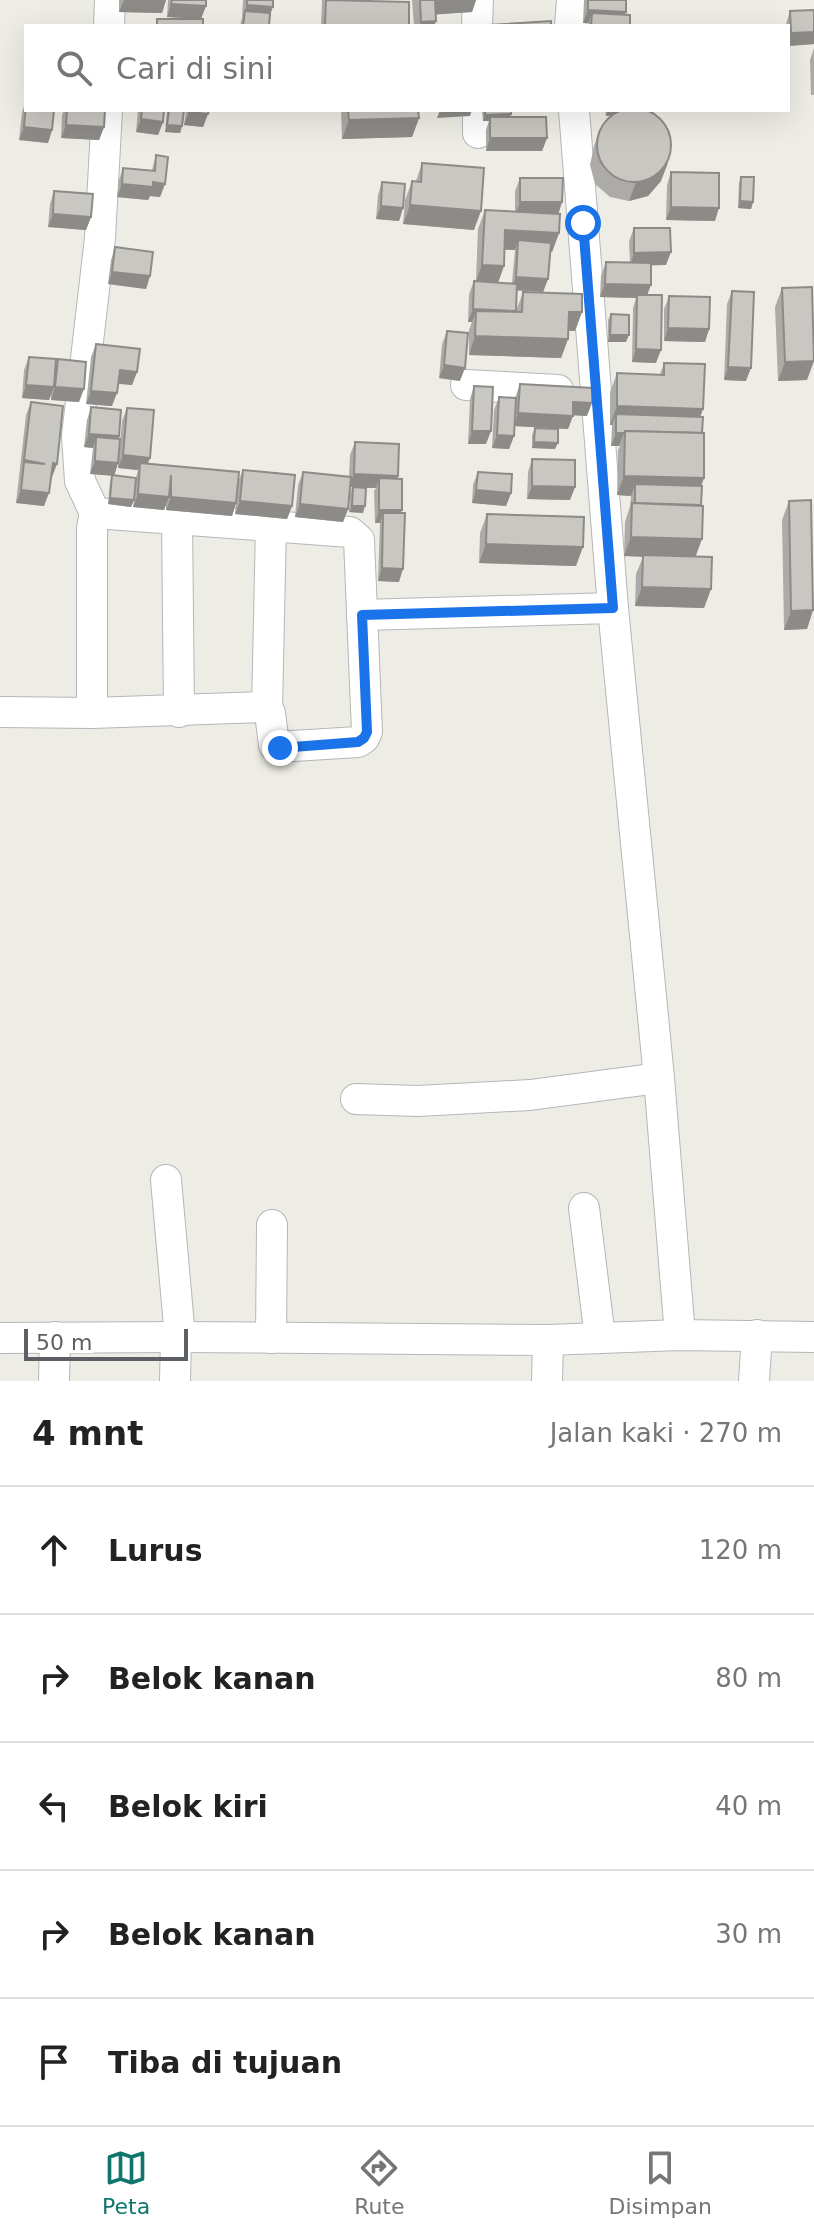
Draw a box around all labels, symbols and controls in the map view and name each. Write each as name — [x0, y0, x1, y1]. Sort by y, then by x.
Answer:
search box — [24, 24, 790, 112]
icon: search — [52, 46, 96, 90]
text: Cari di sini — [116, 51, 274, 86]
route start — [565, 205, 601, 241]
route end — [262, 730, 298, 766]
scale bar — [24, 1325, 188, 1361]
text: 50 m — [36, 1330, 92, 1355]
text: 4 mnt — [32, 1413, 143, 1453]
text: Jalan kaki · 270 m — [550, 1418, 782, 1448]
icon: ahead — [32, 1528, 76, 1572]
text: Lurus — [108, 1533, 202, 1568]
text: 120 m — [699, 1535, 782, 1565]
icon: right — [32, 1656, 76, 1700]
text: Belok kanan — [108, 1661, 316, 1696]
text: 80 m — [715, 1663, 782, 1693]
icon: left — [32, 1784, 76, 1828]
text: Belok kiri — [108, 1789, 268, 1824]
text: 40 m — [715, 1791, 782, 1821]
icon: right — [32, 1912, 76, 1956]
text: Belok kanan — [108, 1917, 316, 1952]
text: 30 m — [715, 1919, 782, 1949]
icon: arrive — [32, 2040, 76, 2084]
text: Tiba di tujuan — [108, 2045, 342, 2080]
tab: Peta — [102, 2146, 150, 2219]
tab: Rute — [354, 2146, 405, 2219]
tab: Disimpan — [609, 2146, 712, 2219]

